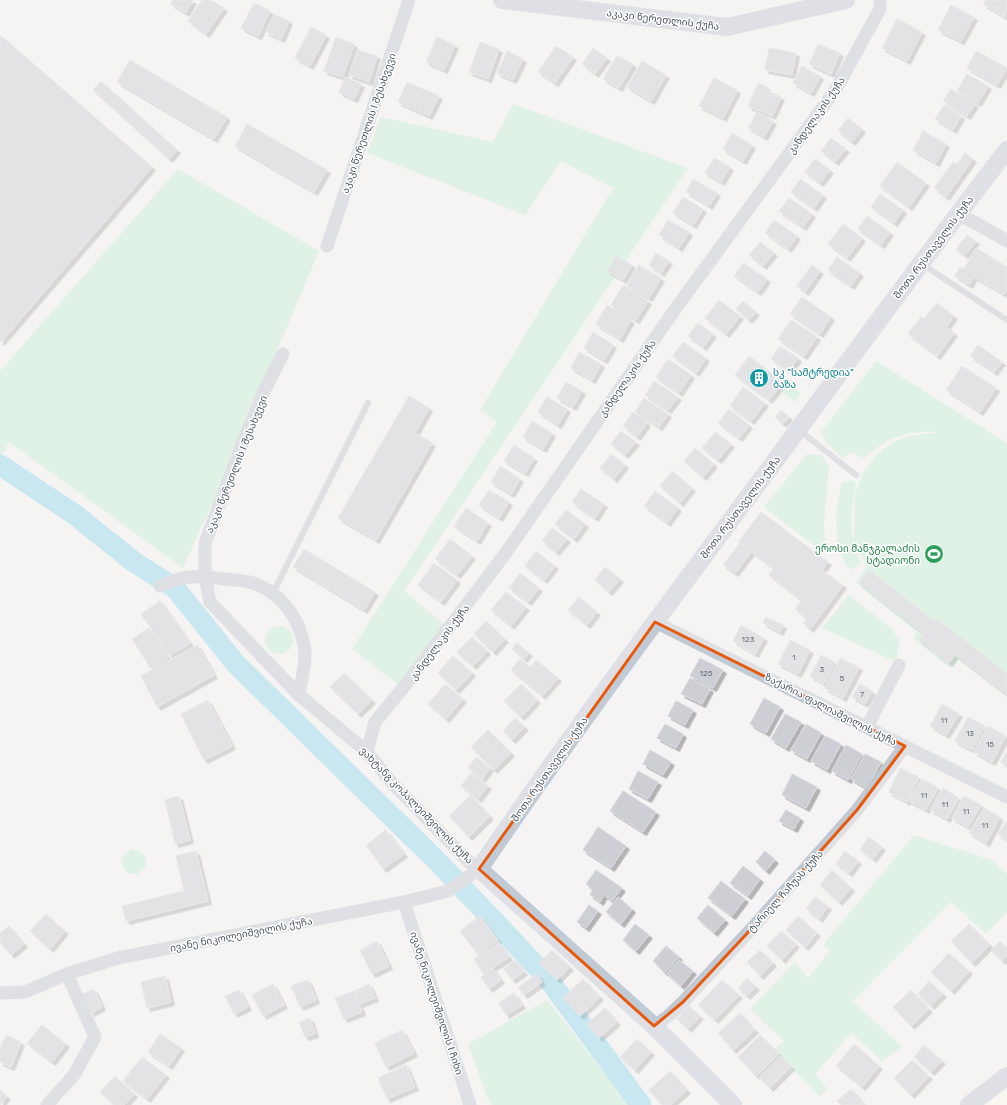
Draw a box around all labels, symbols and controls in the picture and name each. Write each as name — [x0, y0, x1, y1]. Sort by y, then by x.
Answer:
street label: აკაკი წერეთლის ქუჩა — [606, 7, 720, 33]
street label: აკაკი წერეთლის I შესახვევი — [339, 51, 399, 195]
street label: კანდელაკის ქუჩა — [786, 75, 848, 156]
street label: შოთა რუსთაველის ქუჩა — [891, 194, 976, 301]
street label: კანდელაკის ქუჩა — [597, 338, 659, 419]
building icon: სკ "სამტრედია" ბაზა — [748, 367, 770, 389]
place label: სკ "სამტრედია" ბაზა — [773, 367, 854, 391]
street label: აკაკი წერეთლის I შესახვევი — [204, 394, 270, 535]
street label: შოთა რუსთაველის ქუჩა — [698, 454, 783, 561]
place label: ეროსი მანჯგალაძის სტადიონი — [815, 543, 920, 567]
sports icon: ეროსი მანჯგალაძის სტადიონი — [923, 543, 945, 565]
street label: კანდელაკის ქუჩა — [407, 602, 472, 683]
house number: 123 — [742, 635, 755, 644]
house number: 1 — [792, 653, 796, 662]
house number: 3 — [820, 665, 825, 674]
house number: 125 — [700, 669, 713, 678]
street label: ზაქარია ფალიაშვილის ქუჩა — [763, 671, 898, 748]
house number: 5 — [840, 674, 845, 683]
house number: 7 — [860, 690, 864, 699]
street label: შოთა რუსთაველის ქუჩა — [509, 715, 591, 824]
house number: 11 — [941, 716, 947, 725]
house number: 13 — [966, 729, 974, 738]
house number: 15 — [986, 740, 994, 749]
street label: ვახტანგ კოპალეიშვილის ქუჩა — [357, 745, 475, 867]
house number: 11 — [921, 791, 927, 800]
house number: 11 — [942, 800, 948, 809]
house number: 11 — [963, 807, 969, 816]
house number: 11 — [982, 821, 988, 830]
street label: ტარიელ ჩაჩუას ქუჩა — [746, 848, 826, 935]
street label: ივანე ნიკოლეიშვილის ქუჩა — [169, 915, 313, 955]
street label: ივანე ნიკოლეიშვილის I ჩიხი — [407, 930, 465, 1077]

